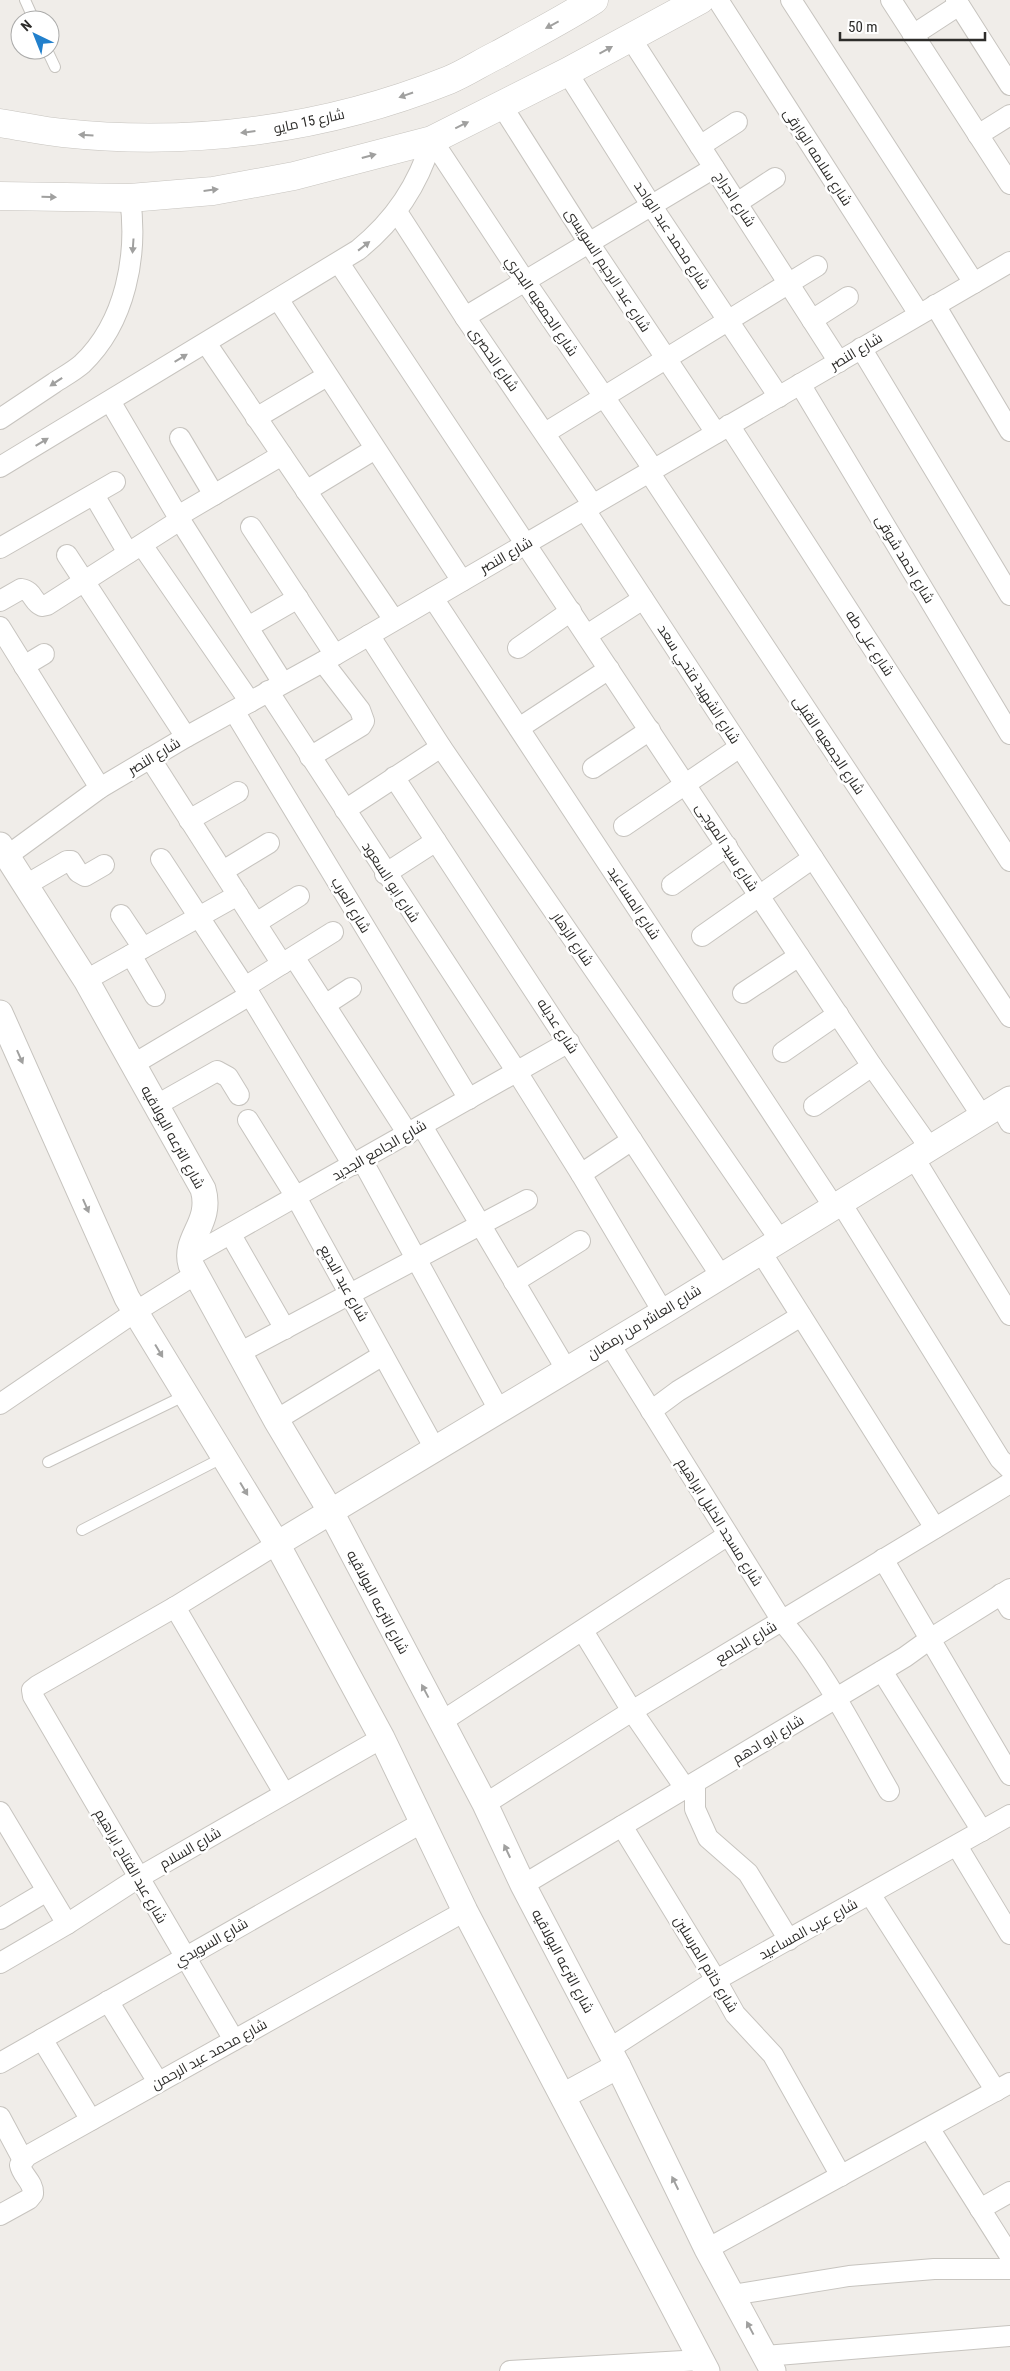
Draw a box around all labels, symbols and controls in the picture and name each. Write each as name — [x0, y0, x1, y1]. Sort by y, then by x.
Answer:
north arrow — [10, 10, 60, 60]
scale bar — [840, 10, 985, 42]
text: N — [18, 17, 35, 34]
text: 50 m — [848, 18, 878, 36]
one-way arrow — [545, 21, 560, 29]
one-way arrow — [599, 46, 613, 55]
one-way arrow — [398, 91, 413, 99]
street label: شارع سلامه الوارقى — [780, 105, 855, 209]
street label: شارع 15 مايو — [272, 106, 346, 137]
one-way arrow — [455, 121, 469, 129]
one-way arrow — [240, 128, 256, 136]
one-way arrow — [78, 130, 94, 138]
one-way arrow — [362, 152, 377, 160]
street label: شارع الجراج — [710, 168, 759, 230]
street label: شارع محمد عبد الواحد — [630, 178, 713, 293]
one-way arrow — [203, 186, 219, 194]
one-way arrow — [41, 193, 57, 201]
street label: شارع عبد الرحيم السويسى — [560, 205, 654, 336]
one-way arrow — [128, 238, 136, 254]
one-way arrow — [357, 240, 370, 251]
street label: شارع الجمعيه البحري — [499, 253, 581, 361]
street label: شارع الحصرى — [465, 324, 522, 395]
street label: شارع النصر — [826, 329, 885, 374]
one-way arrow — [174, 353, 187, 363]
one-way arrow — [49, 377, 63, 387]
one-way arrow — [35, 438, 48, 447]
street label: شارع احمد شوقى — [872, 512, 938, 606]
street label: شارع النصر — [476, 534, 535, 578]
street label: شارع على طه — [842, 607, 897, 679]
street label: شارع الشهيد فتحي سعد — [651, 621, 743, 749]
street label: شارع الجمعيه القبلى — [789, 693, 868, 798]
street label: شارع النصر — [124, 734, 183, 779]
street label: شارع سيد الموجى — [692, 800, 761, 895]
street label: شارع ابو السعود — [358, 839, 423, 926]
street label: شارع المساعيد — [604, 864, 663, 943]
street label: شارع العرب — [327, 874, 374, 936]
street label: شارع الزهار — [548, 908, 597, 969]
street label: شارع عديله — [534, 996, 582, 1057]
one-way arrow — [16, 1050, 24, 1064]
street label: شارع الترعه البولاقيه — [137, 1083, 208, 1192]
street label: شارع الجامع الجديد — [329, 1116, 430, 1184]
one-way arrow — [82, 1199, 90, 1213]
street label: شارع عبد البديع — [315, 1242, 372, 1325]
street label: شارع العاشر من رمضان — [584, 1282, 704, 1363]
one-way arrow — [154, 1344, 164, 1357]
street label: شارع مسجد الخليل ابراهيم — [672, 1455, 766, 1590]
one-way arrow — [239, 1483, 248, 1496]
street label: شارع الترعه البولاقيه — [343, 1547, 412, 1657]
street label: شارع الجامع — [713, 1618, 780, 1667]
one-way arrow — [421, 1684, 429, 1698]
street label: شارع ابو ادهم — [730, 1712, 807, 1768]
street label: شارع عبد الفتاح ابراهيم — [90, 1806, 170, 1927]
street label: شارع السلام — [156, 1824, 225, 1874]
one-way arrow — [503, 1844, 511, 1858]
street label: شارع عرب المساعيد — [756, 1895, 861, 1964]
street label: شارع الترعه البولاقيه — [528, 1906, 597, 2016]
street label: شارع خاتم المرسلين — [669, 1913, 741, 2016]
street label: شارع السويدي — [172, 1915, 252, 1973]
street label: شارع محمد عبد الرحمن — [148, 2016, 270, 2093]
one-way arrow — [671, 2176, 680, 2191]
one-way arrow — [745, 2321, 754, 2335]

